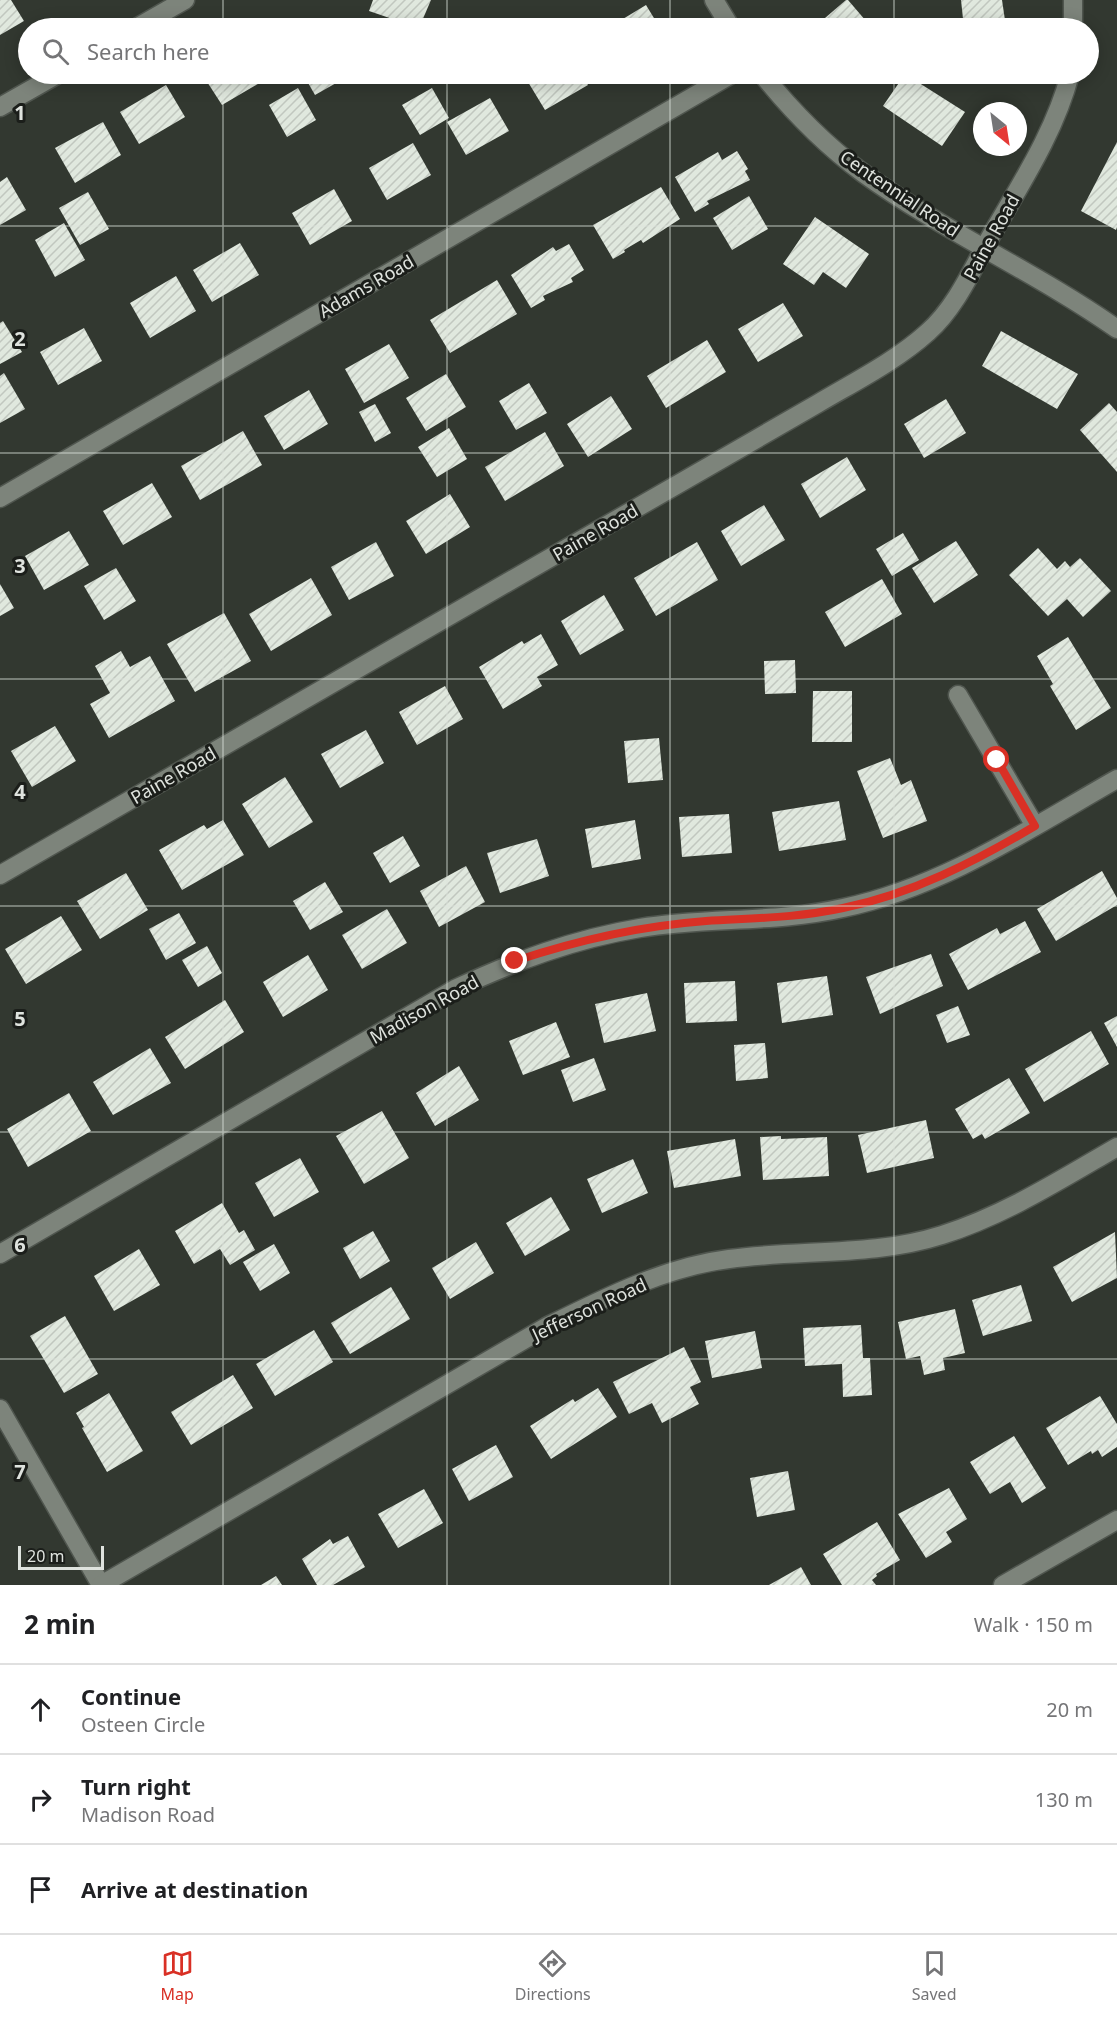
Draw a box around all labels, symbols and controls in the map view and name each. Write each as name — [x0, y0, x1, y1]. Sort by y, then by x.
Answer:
search box — [18, 18, 1099, 84]
icon: search — [39, 35, 72, 68]
text: Search here — [87, 36, 209, 66]
text: 1 — [14, 99, 26, 126]
north arrow — [973, 102, 1027, 156]
street label: Centennial Road — [836, 144, 964, 242]
street label: Paine Road — [958, 190, 1024, 284]
street label: Adams Road — [314, 249, 418, 323]
text: 2 — [14, 325, 26, 352]
street label: Paine Road — [548, 498, 642, 566]
text: 3 — [14, 552, 26, 579]
street label: Paine Road — [126, 741, 220, 809]
route start — [983, 746, 1009, 772]
text: 4 — [14, 778, 26, 805]
route end — [501, 947, 527, 973]
street label: Madison Road — [365, 969, 483, 1049]
text: 5 — [14, 1005, 26, 1032]
text: 6 — [14, 1231, 26, 1258]
street label: Jefferson Road — [526, 1272, 650, 1347]
text: 7 — [14, 1458, 26, 1485]
scale bar — [18, 1543, 104, 1570]
text: 20 m — [27, 1545, 64, 1567]
text: 2 min — [24, 1606, 96, 1642]
text: Walk · 150 m — [974, 1611, 1093, 1638]
text: Continue — [81, 1681, 181, 1711]
icon: ahead — [24, 1693, 57, 1726]
text: 20 m — [1046, 1696, 1093, 1723]
text: Osteen Circle — [81, 1711, 205, 1738]
text: Turn right — [81, 1771, 191, 1801]
icon: right — [24, 1783, 57, 1816]
text: 130 m — [1035, 1786, 1093, 1813]
text: Madison Road — [81, 1801, 215, 1828]
icon: arrive — [24, 1873, 57, 1906]
text: Arrive at destination — [81, 1874, 308, 1904]
tab: Map — [160, 1947, 194, 2005]
tab: Directions — [515, 1947, 591, 2005]
tab: Saved — [912, 1947, 956, 2005]

